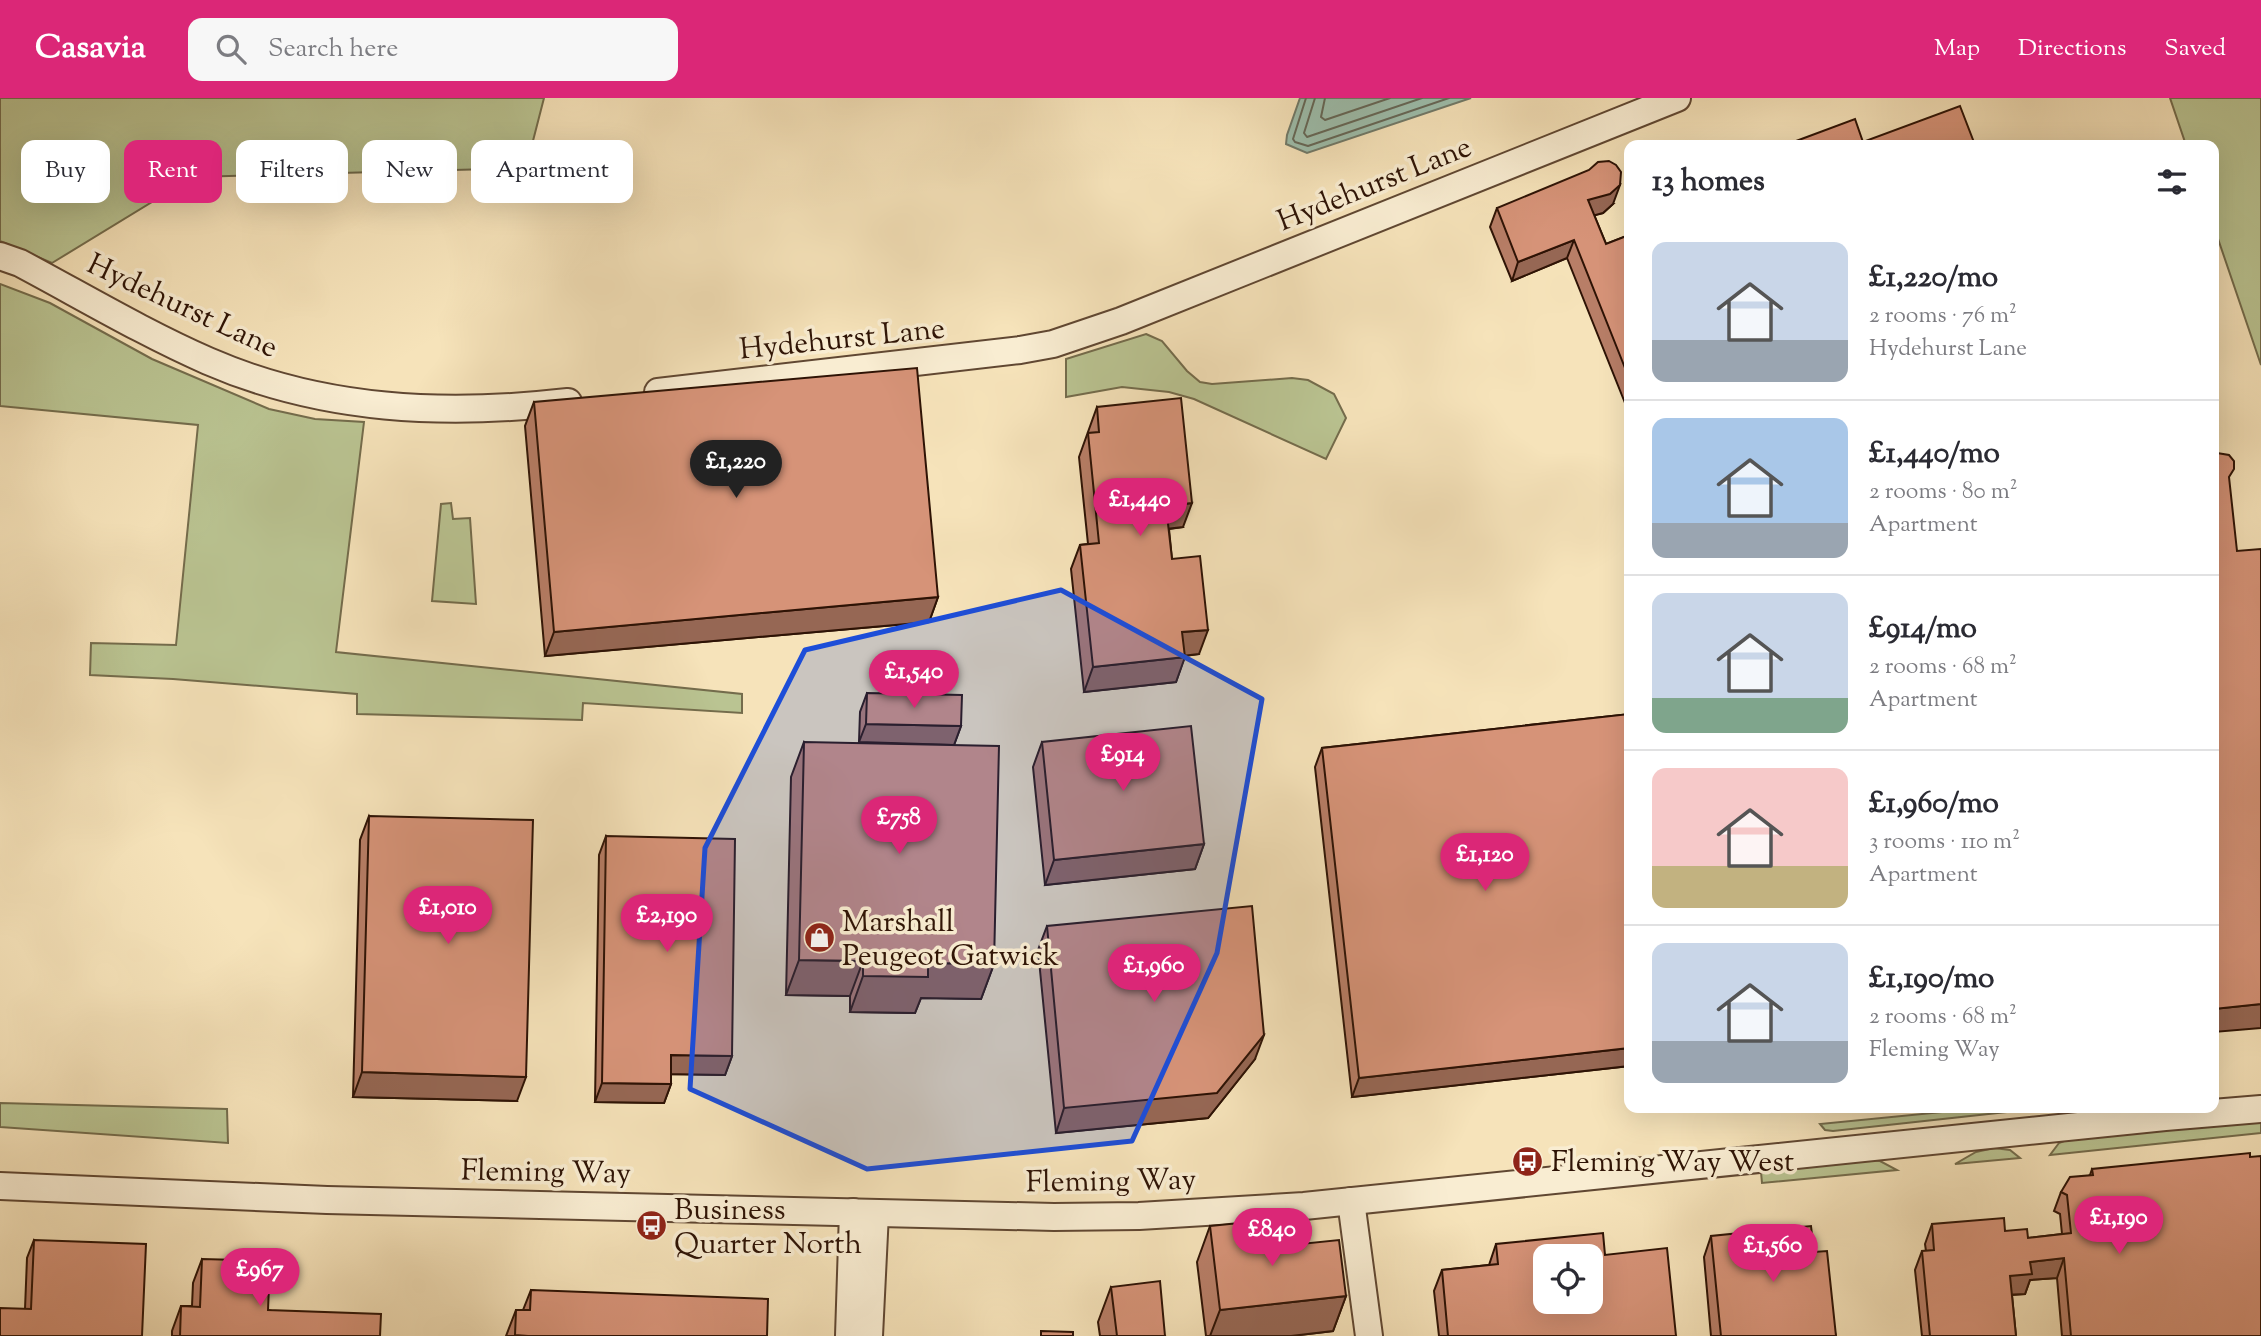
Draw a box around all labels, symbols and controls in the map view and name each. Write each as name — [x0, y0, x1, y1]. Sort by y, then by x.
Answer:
search box — [188, 18, 678, 81]
text: Casavia — [35, 25, 146, 73]
icon: search — [212, 30, 250, 68]
text: Search here — [268, 31, 398, 68]
text: Map — [1934, 32, 1980, 66]
text: Directions — [2018, 32, 2126, 66]
text: Saved — [2164, 32, 2226, 66]
street label: Hydehurst Lane — [1271, 127, 1479, 244]
chip: Buy — [21, 140, 110, 203]
chip: Rent — [124, 140, 222, 203]
chip: Filters — [236, 140, 348, 203]
chip: New — [362, 140, 457, 203]
chip: Apartment — [471, 140, 633, 203]
text: 13 homes — [1652, 161, 1765, 204]
icon: filters — [2153, 163, 2191, 201]
street label: Hydehurst Lane — [79, 244, 284, 370]
text: £1,220/mo — [1869, 257, 1998, 300]
icon: home — [1708, 270, 1792, 354]
text: 2 rooms · 76 m² — [1869, 300, 2017, 333]
street label: Hydehurst Lane — [737, 308, 947, 373]
text: Hydehurst Lane — [1869, 333, 2027, 366]
text: £1,440/mo — [1869, 433, 2000, 476]
pin: £1,220 — [679, 440, 793, 500]
text: £1,220 — [706, 446, 766, 479]
icon: home — [1708, 446, 1792, 530]
text: 2 rooms · 80 m² — [1869, 476, 2017, 509]
pin: £1,440 — [1083, 478, 1197, 538]
text: £1,440 — [1109, 484, 1171, 517]
text: Apartment — [1869, 509, 1978, 542]
text: £914/mo — [1869, 608, 1977, 651]
icon: home — [1708, 621, 1792, 705]
pin: £1,540 — [857, 650, 971, 710]
text: 2 rooms · 68 m² — [1869, 651, 2017, 684]
text: £1,540 — [885, 656, 943, 689]
text: Apartment — [1869, 684, 1978, 717]
pin: £914 — [1082, 734, 1164, 793]
text: £914 — [1101, 739, 1145, 772]
text: £1,960/mo — [1869, 783, 1999, 826]
pin: £758 — [858, 796, 940, 856]
icon: home — [1708, 796, 1792, 880]
text: £758 — [877, 802, 921, 835]
text: 3 rooms · 110 m² — [1869, 826, 2020, 859]
pin: £1,120 — [1428, 834, 1542, 893]
text: £1,120 — [1456, 839, 1514, 872]
text: Apartment — [1869, 859, 1978, 892]
pin: £1,010 — [391, 886, 505, 946]
text: £1,010 — [419, 892, 477, 925]
pin: £2,190 — [610, 894, 724, 954]
text: £2,190 — [637, 900, 697, 933]
place label: Marshall Peugeot Gatwick — [842, 902, 1059, 979]
shop icon: Marshall Peugeot Gatwick — [802, 921, 836, 955]
pin: £1,960 — [1097, 944, 1211, 1004]
text: £1,960 — [1124, 950, 1184, 983]
text: £1,190/mo — [1869, 958, 1995, 1001]
icon: home — [1708, 971, 1792, 1055]
text: 2 rooms · 68 m² — [1869, 1001, 2017, 1034]
text: Fleming Way — [1869, 1034, 2000, 1067]
place label: Fleming Way West — [1551, 1142, 1794, 1185]
bus stop icon: Fleming Way West — [1511, 1144, 1545, 1178]
street label: Fleming Way — [460, 1151, 632, 1196]
street label: Fleming Way — [1025, 1160, 1197, 1205]
place label: Business Quarter North — [674, 1190, 862, 1267]
pin: £1,190 — [2062, 1196, 2176, 1256]
text: £1,190 — [2090, 1202, 2148, 1235]
pin: £840 — [1231, 1208, 1313, 1268]
bus stop icon: Business Quarter North — [634, 1209, 668, 1243]
text: £840 — [1248, 1214, 1296, 1247]
pin: £1,560 — [1716, 1224, 1830, 1284]
text: £1,560 — [1744, 1230, 1802, 1263]
map controls — [1533, 1244, 1603, 1314]
button: locate — [1533, 1244, 1603, 1314]
pin: £967 — [219, 1248, 301, 1308]
text: £967 — [237, 1254, 283, 1287]

